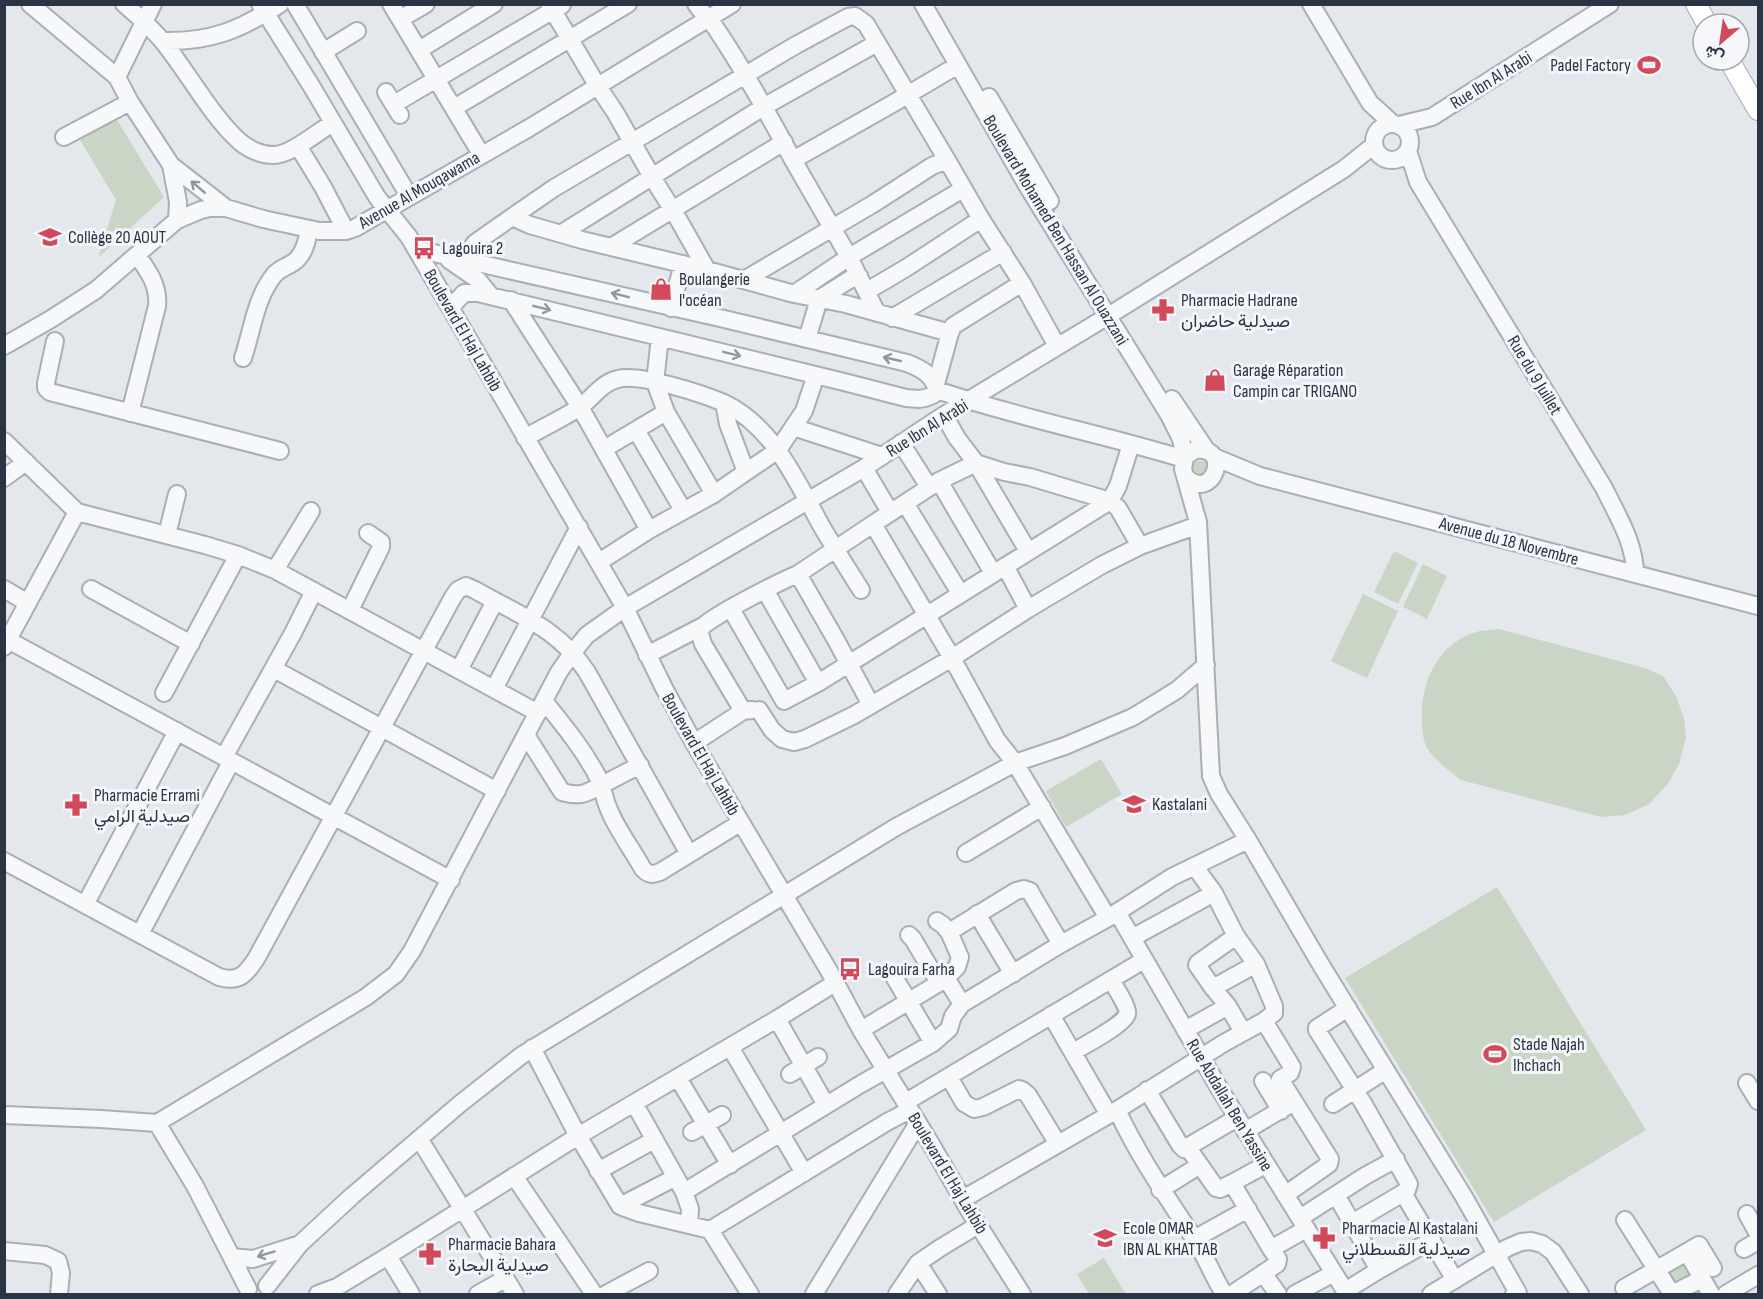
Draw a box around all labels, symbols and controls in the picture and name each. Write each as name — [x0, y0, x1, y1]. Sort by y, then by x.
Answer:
north arrow — [1691, 12, 1751, 72]
text: ش — [1701, 41, 1727, 67]
street label: Rue Ibn Al Arabi — [1447, 47, 1536, 114]
sports icon: Padel Factory — [1636, 52, 1662, 78]
place label: Padel Factory — [1550, 55, 1631, 76]
street label: Boulevard Mohamed Ben Hassan Al Ouazzani — [978, 111, 1133, 349]
street label: Avenue Al Mouqawama — [354, 147, 484, 234]
one-way arrow — [191, 181, 207, 194]
school or university icon: Collège 20 AOUT — [37, 224, 63, 250]
place label: Collège 20 AOUT — [68, 227, 166, 248]
bus stop icon: Lagouira 2 — [411, 235, 437, 261]
place label: Lagouira 2 — [442, 238, 503, 259]
street label: Boulevard El Haj Lahbib — [419, 265, 506, 395]
place label: Boulangerie l'océan — [679, 269, 750, 311]
shop icon: Boulangerie l'océan — [648, 276, 674, 302]
one-way arrow — [611, 289, 630, 301]
place label: Pharmacie Hadrane صيدلية حاضران — [1181, 290, 1298, 332]
pharmacy icon: Pharmacie Hadrane صيدلية حاضران — [1150, 297, 1176, 323]
one-way arrow — [533, 303, 552, 315]
street label: Rue du 9 Juillet — [1503, 332, 1567, 419]
one-way arrow — [722, 349, 741, 361]
one-way arrow — [882, 353, 901, 365]
place label: Garage Réparation Campin car TRIGANO — [1233, 360, 1357, 402]
shop icon: Garage Réparation Campin car TRIGANO — [1202, 367, 1228, 393]
street label: Rue Ibn Al Arabi — [883, 395, 972, 462]
street label: Avenue du 18 Novembre — [1436, 513, 1581, 570]
street label: Boulevard El Haj Lahbib — [657, 689, 744, 819]
place label: Pharmacie Errami صيدلية الرامي — [94, 785, 200, 831]
school or university icon: Kastalani — [1121, 791, 1147, 817]
pharmacy icon: Pharmacie Errami صيدلية الرامي — [63, 792, 89, 818]
place label: Kastalani — [1152, 794, 1207, 815]
bus stop icon: Lagouira Farha — [837, 956, 863, 982]
place label: Lagouira Farha — [868, 959, 955, 980]
place label: Stade Najah Ihchach — [1513, 1034, 1585, 1076]
street label: Rue Abdallah Ben Yassine — [1182, 1035, 1277, 1175]
sports icon: Stade Najah Ihchach — [1482, 1041, 1508, 1067]
street label: Boulevard El Haj Lahbib — [903, 1109, 992, 1238]
place label: Ecole OMAR IBN AL KHATTAB — [1123, 1218, 1218, 1260]
place label: Pharmacie Al Kastalani صيدلية القسطلاني — [1342, 1218, 1478, 1264]
school or university icon: Ecole OMAR IBN AL KHATTAB — [1092, 1225, 1118, 1251]
pharmacy icon: Pharmacie Al Kastalani صيدلية القسطلاني — [1311, 1225, 1337, 1251]
place label: Pharmacie Bahara صيدلية البحارة — [448, 1234, 556, 1276]
pharmacy icon: Pharmacie Bahara صيدلية البحارة — [417, 1241, 443, 1267]
one-way arrow — [257, 1249, 276, 1260]

